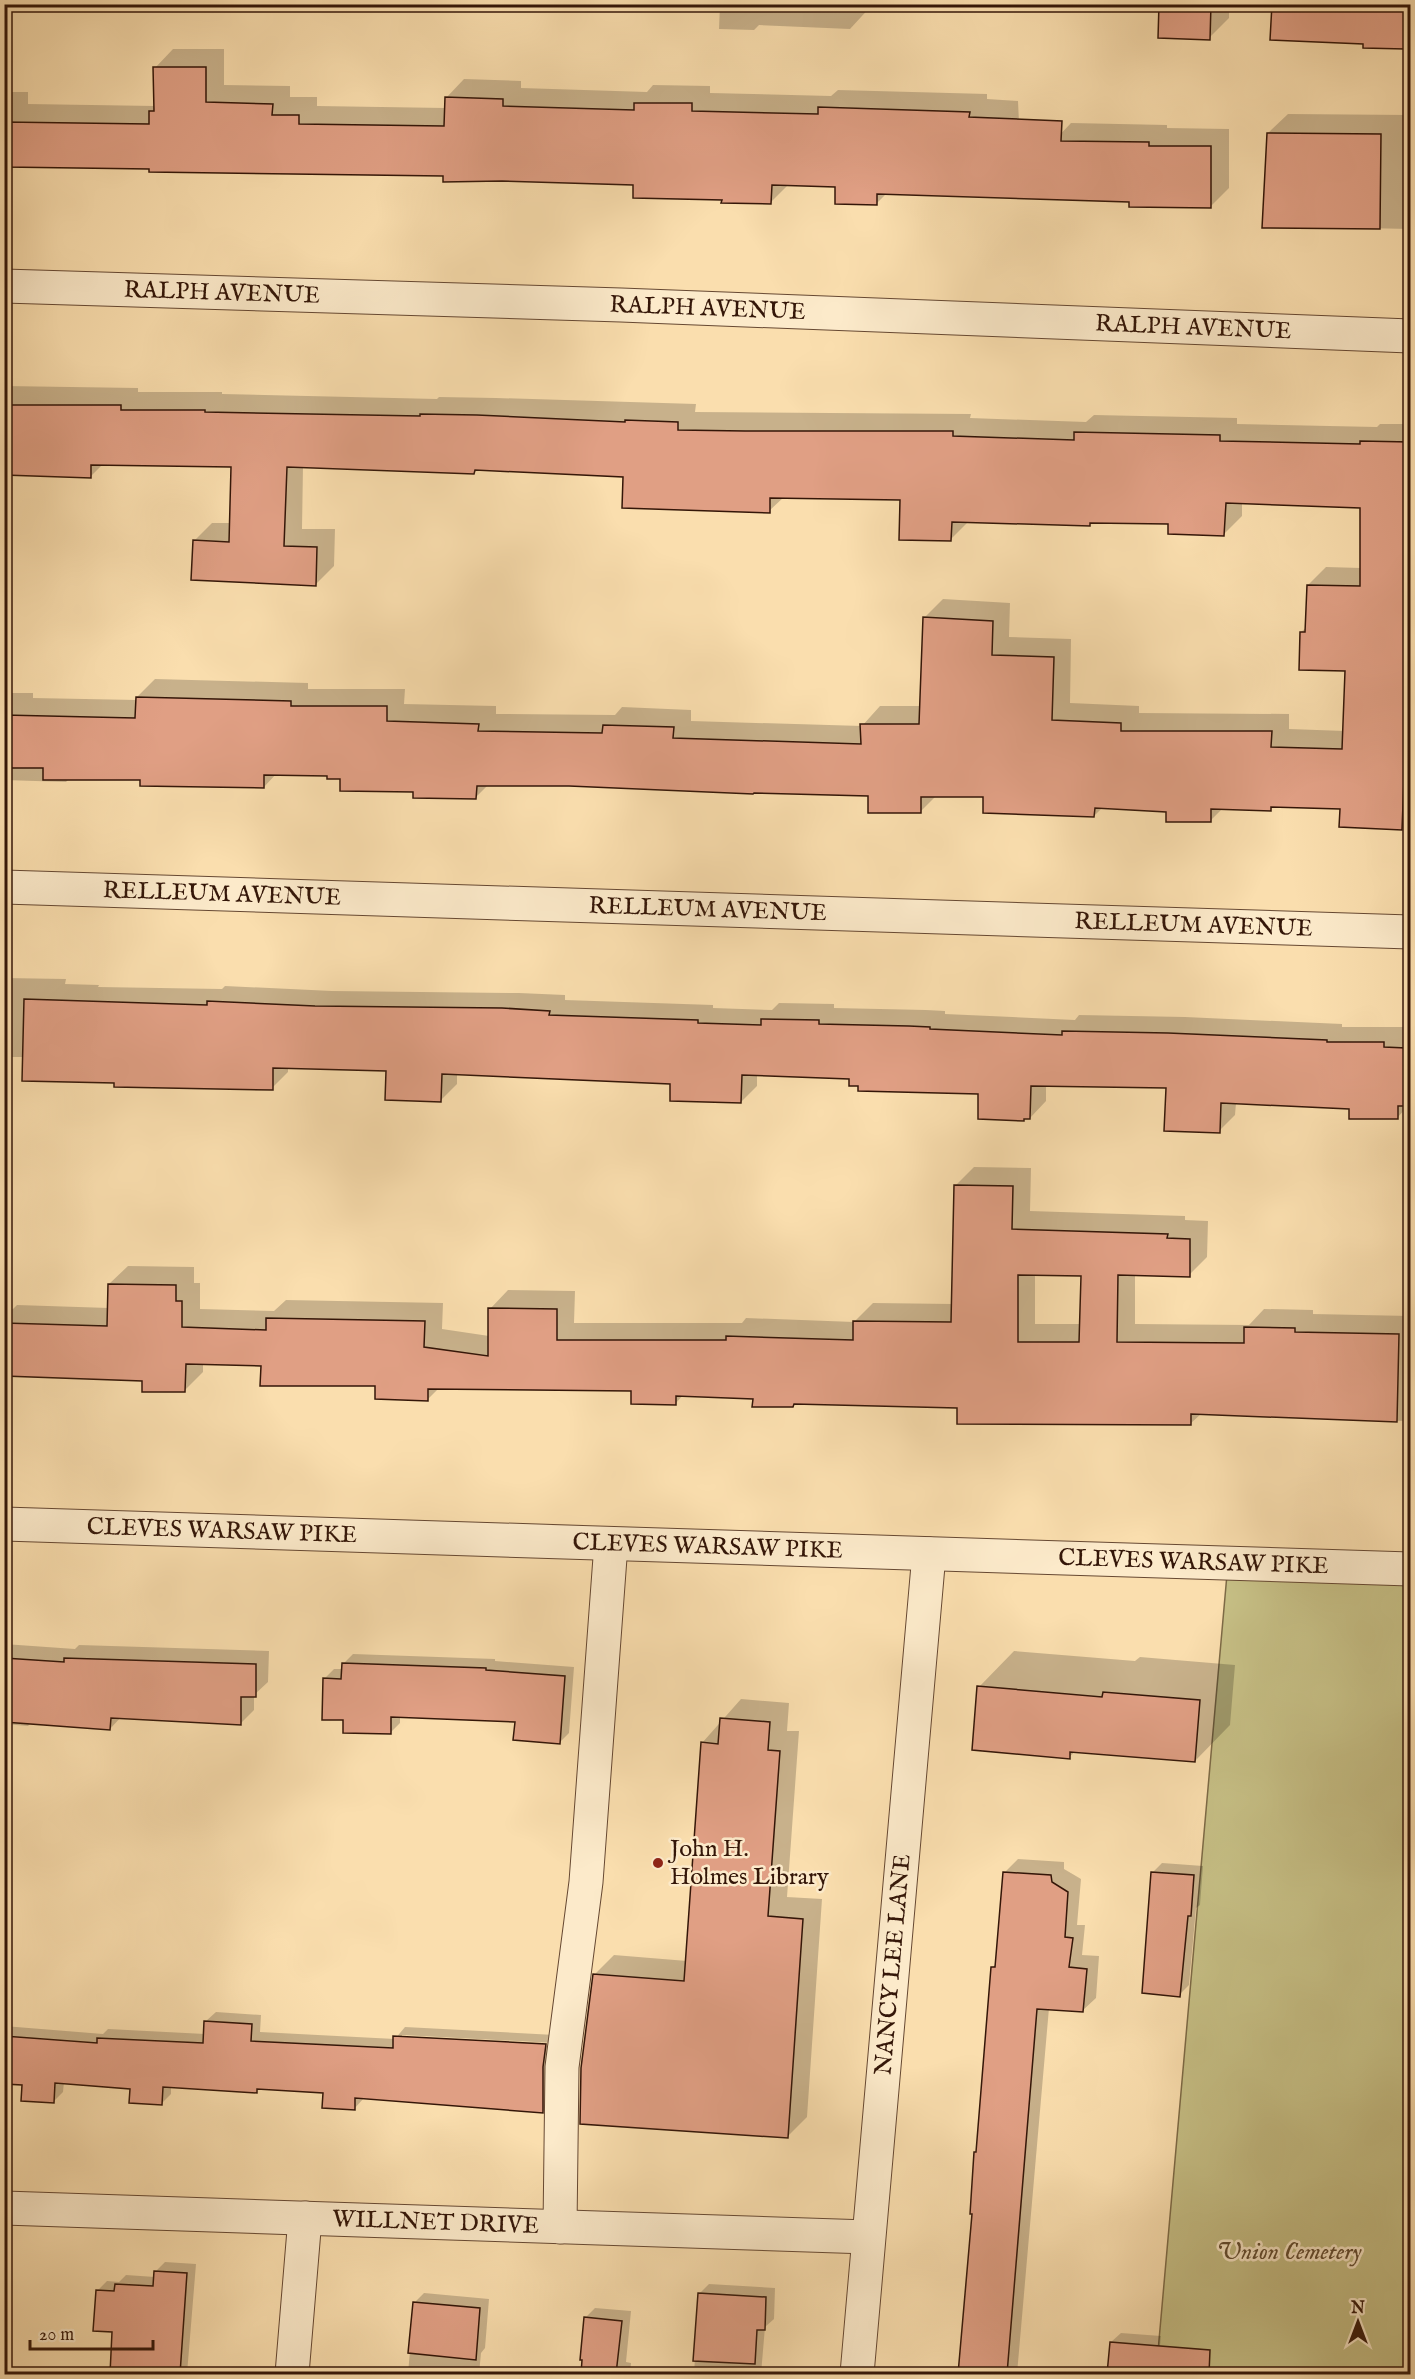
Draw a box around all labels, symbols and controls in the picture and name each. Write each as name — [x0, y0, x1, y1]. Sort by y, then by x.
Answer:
street label: RALPH AVENUE — [123, 274, 321, 311]
street label: RALPH AVENUE — [609, 289, 806, 328]
street label: RALPH AVENUE — [1095, 308, 1292, 347]
street label: RELLEUM AVENUE — [102, 875, 342, 913]
street label: RELLEUM AVENUE — [588, 890, 827, 929]
street label: RELLEUM AVENUE — [1074, 906, 1313, 944]
street label: CLEVES WARSAW PIKE — [86, 1511, 358, 1551]
street label: CLEVES WARSAW PIKE — [572, 1527, 843, 1566]
street label: CLEVES WARSAW PIKE — [1058, 1542, 1329, 1582]
place label: John H. Holmes Library — [667, 1834, 829, 1893]
street label: NANCY LEE LANE — [868, 1853, 918, 2077]
marker: John H. Holmes Library — [651, 1856, 665, 1870]
street label: WILLNET DRIVE — [332, 2204, 540, 2241]
park label: Union Cemetery — [1217, 2237, 1362, 2268]
north arrow — [1328, 2292, 1388, 2352]
text: N — [1350, 2299, 1365, 2319]
scale bar — [30, 2313, 153, 2351]
text: 20 m — [39, 2324, 74, 2347]

